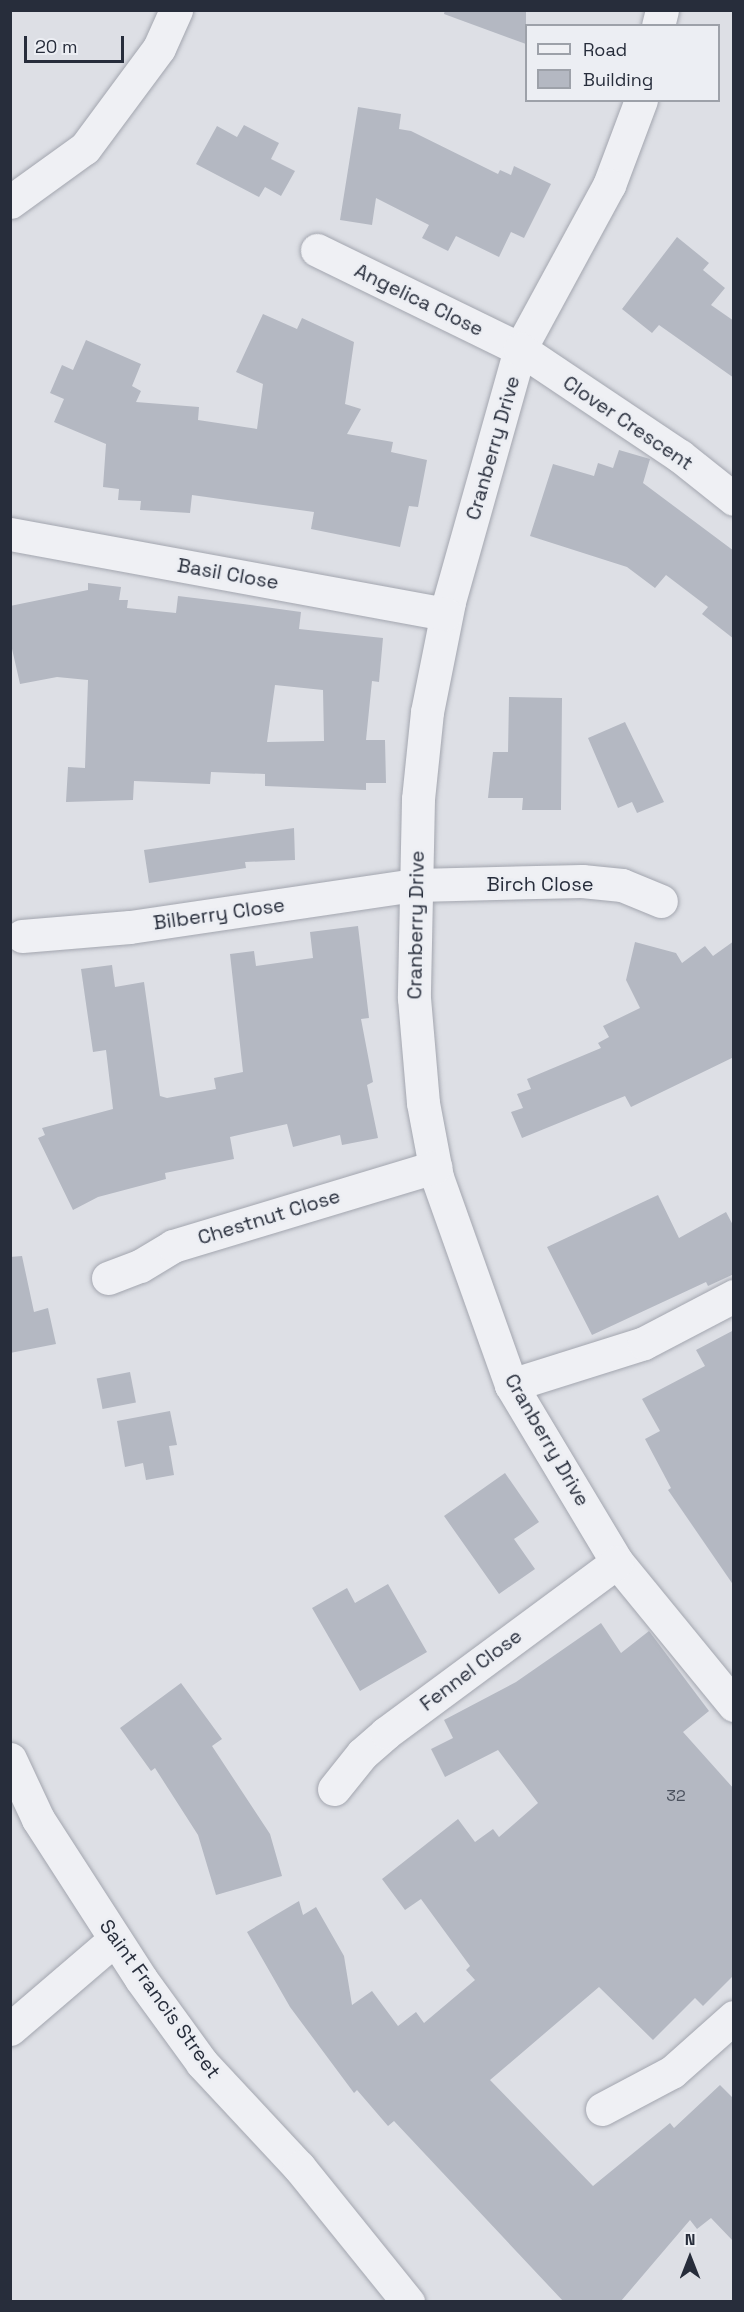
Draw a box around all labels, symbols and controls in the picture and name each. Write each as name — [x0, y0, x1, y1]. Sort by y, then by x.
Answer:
scale bar — [27, 24, 128, 62]
legend — [525, 24, 720, 102]
text: 20 m — [35, 35, 78, 58]
text: Road — [583, 38, 627, 61]
text: Building — [583, 68, 653, 91]
street label: Angelica Close — [351, 258, 487, 342]
street label: Clover Crescent — [558, 371, 698, 475]
street label: Cranberry Drive — [461, 373, 525, 523]
street label: Basil Close — [175, 553, 281, 595]
street label: Cranberry Drive — [403, 850, 429, 1000]
street label: Birch Close — [486, 872, 594, 896]
street label: Bilberry Close — [152, 893, 286, 935]
street label: Chestnut Close — [195, 1184, 343, 1250]
street label: Cranberry Drive — [499, 1370, 595, 1510]
street label: Fennel Close — [415, 1624, 527, 1716]
house number: 32 — [666, 1786, 686, 1806]
street label: Saint Francis Street — [94, 1915, 226, 2083]
north arrow — [660, 2228, 720, 2288]
text: N — [685, 2229, 695, 2250]

